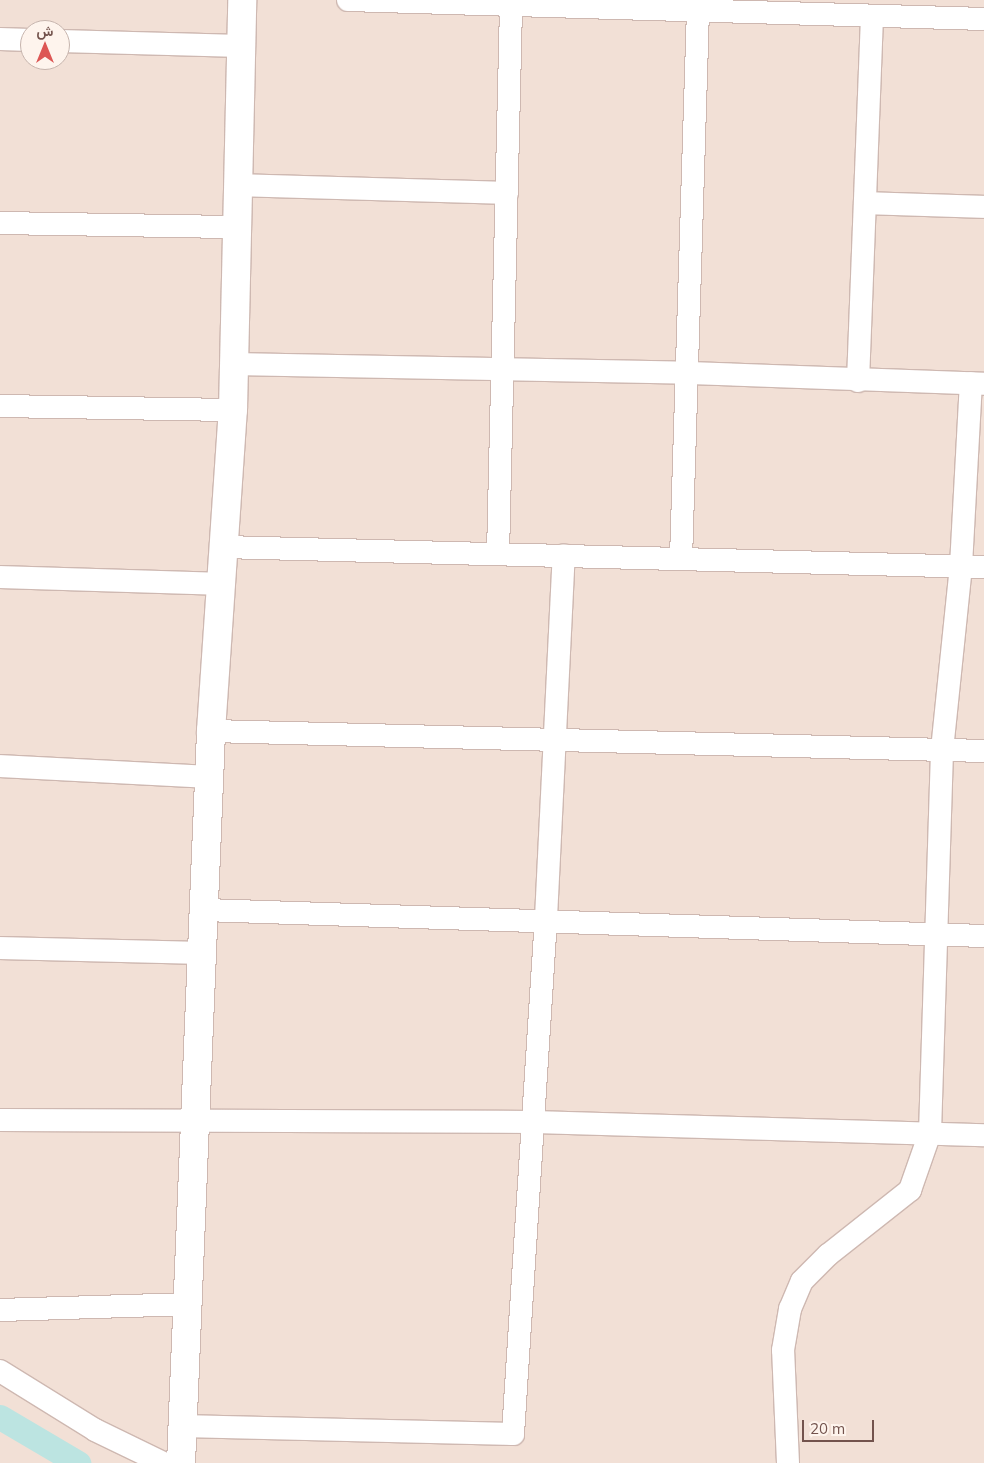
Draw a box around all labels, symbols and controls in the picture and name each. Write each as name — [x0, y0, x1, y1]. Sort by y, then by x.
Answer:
north arrow — [20, 20, 70, 70]
text: ش — [37, 22, 53, 40]
scale bar — [804, 1410, 876, 1442]
text: 20 m — [810, 1419, 845, 1438]

